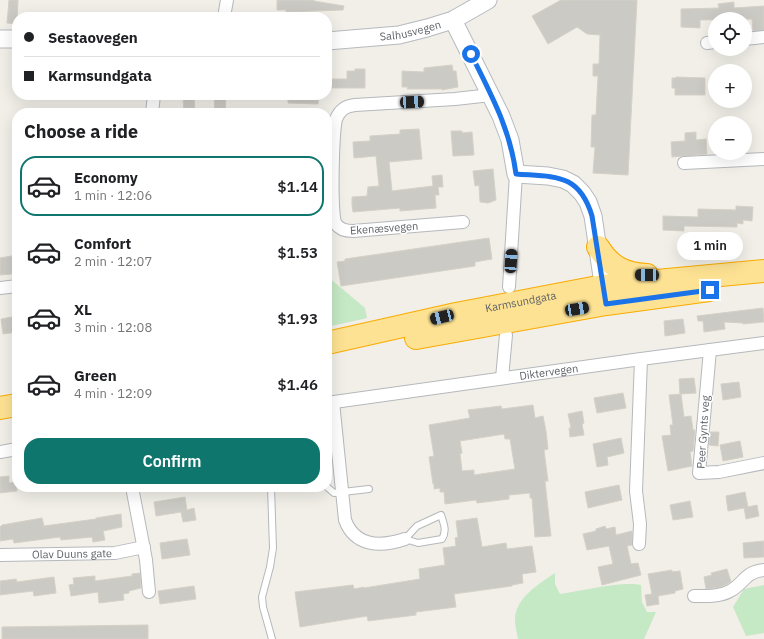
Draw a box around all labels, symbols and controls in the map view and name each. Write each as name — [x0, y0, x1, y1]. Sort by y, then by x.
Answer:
map controls — [708, 12, 752, 160]
button: locate — [708, 12, 752, 56]
street label: Salhusvegen — [379, 17, 443, 44]
text: Sestaovegen — [48, 28, 138, 47]
route start — [462, 45, 480, 63]
button: + — [708, 64, 752, 108]
text: Karmsundgata — [48, 66, 152, 85]
car — [400, 95, 424, 109]
button: − — [708, 116, 752, 160]
text: Choose a ride — [24, 120, 138, 143]
icon: car — [26, 168, 62, 204]
text: Economy — [74, 168, 138, 187]
text: $1.14 — [278, 177, 318, 196]
text: 1 min · 12:06 — [74, 187, 152, 204]
street label: Ekenæsvegen — [349, 219, 419, 237]
callout: 1 min — [677, 232, 743, 260]
icon: car — [26, 234, 62, 270]
text: Comfort — [74, 234, 131, 253]
text: 1 min — [693, 237, 727, 254]
text: $1.53 — [278, 243, 318, 262]
car — [504, 249, 518, 273]
text: 2 min · 12:07 — [74, 253, 152, 270]
car — [635, 269, 659, 281]
route end — [701, 281, 719, 299]
street label: Karmsundgata — [484, 288, 557, 315]
icon: car — [26, 300, 62, 336]
text: XL — [74, 300, 92, 319]
car — [564, 301, 590, 317]
car — [429, 308, 455, 326]
text: $1.93 — [278, 309, 318, 328]
text: 3 min · 12:08 — [74, 319, 152, 336]
street label: Diktervegen — [519, 361, 579, 383]
icon: car — [26, 366, 62, 402]
text: Green — [74, 366, 117, 385]
text: $1.46 — [278, 375, 318, 394]
text: 4 min · 12:09 — [74, 385, 152, 402]
street label: Peer Gynts veg — [693, 395, 713, 469]
button: Confirm — [24, 438, 320, 484]
street label: Olav Duuns gate — [32, 546, 112, 561]

